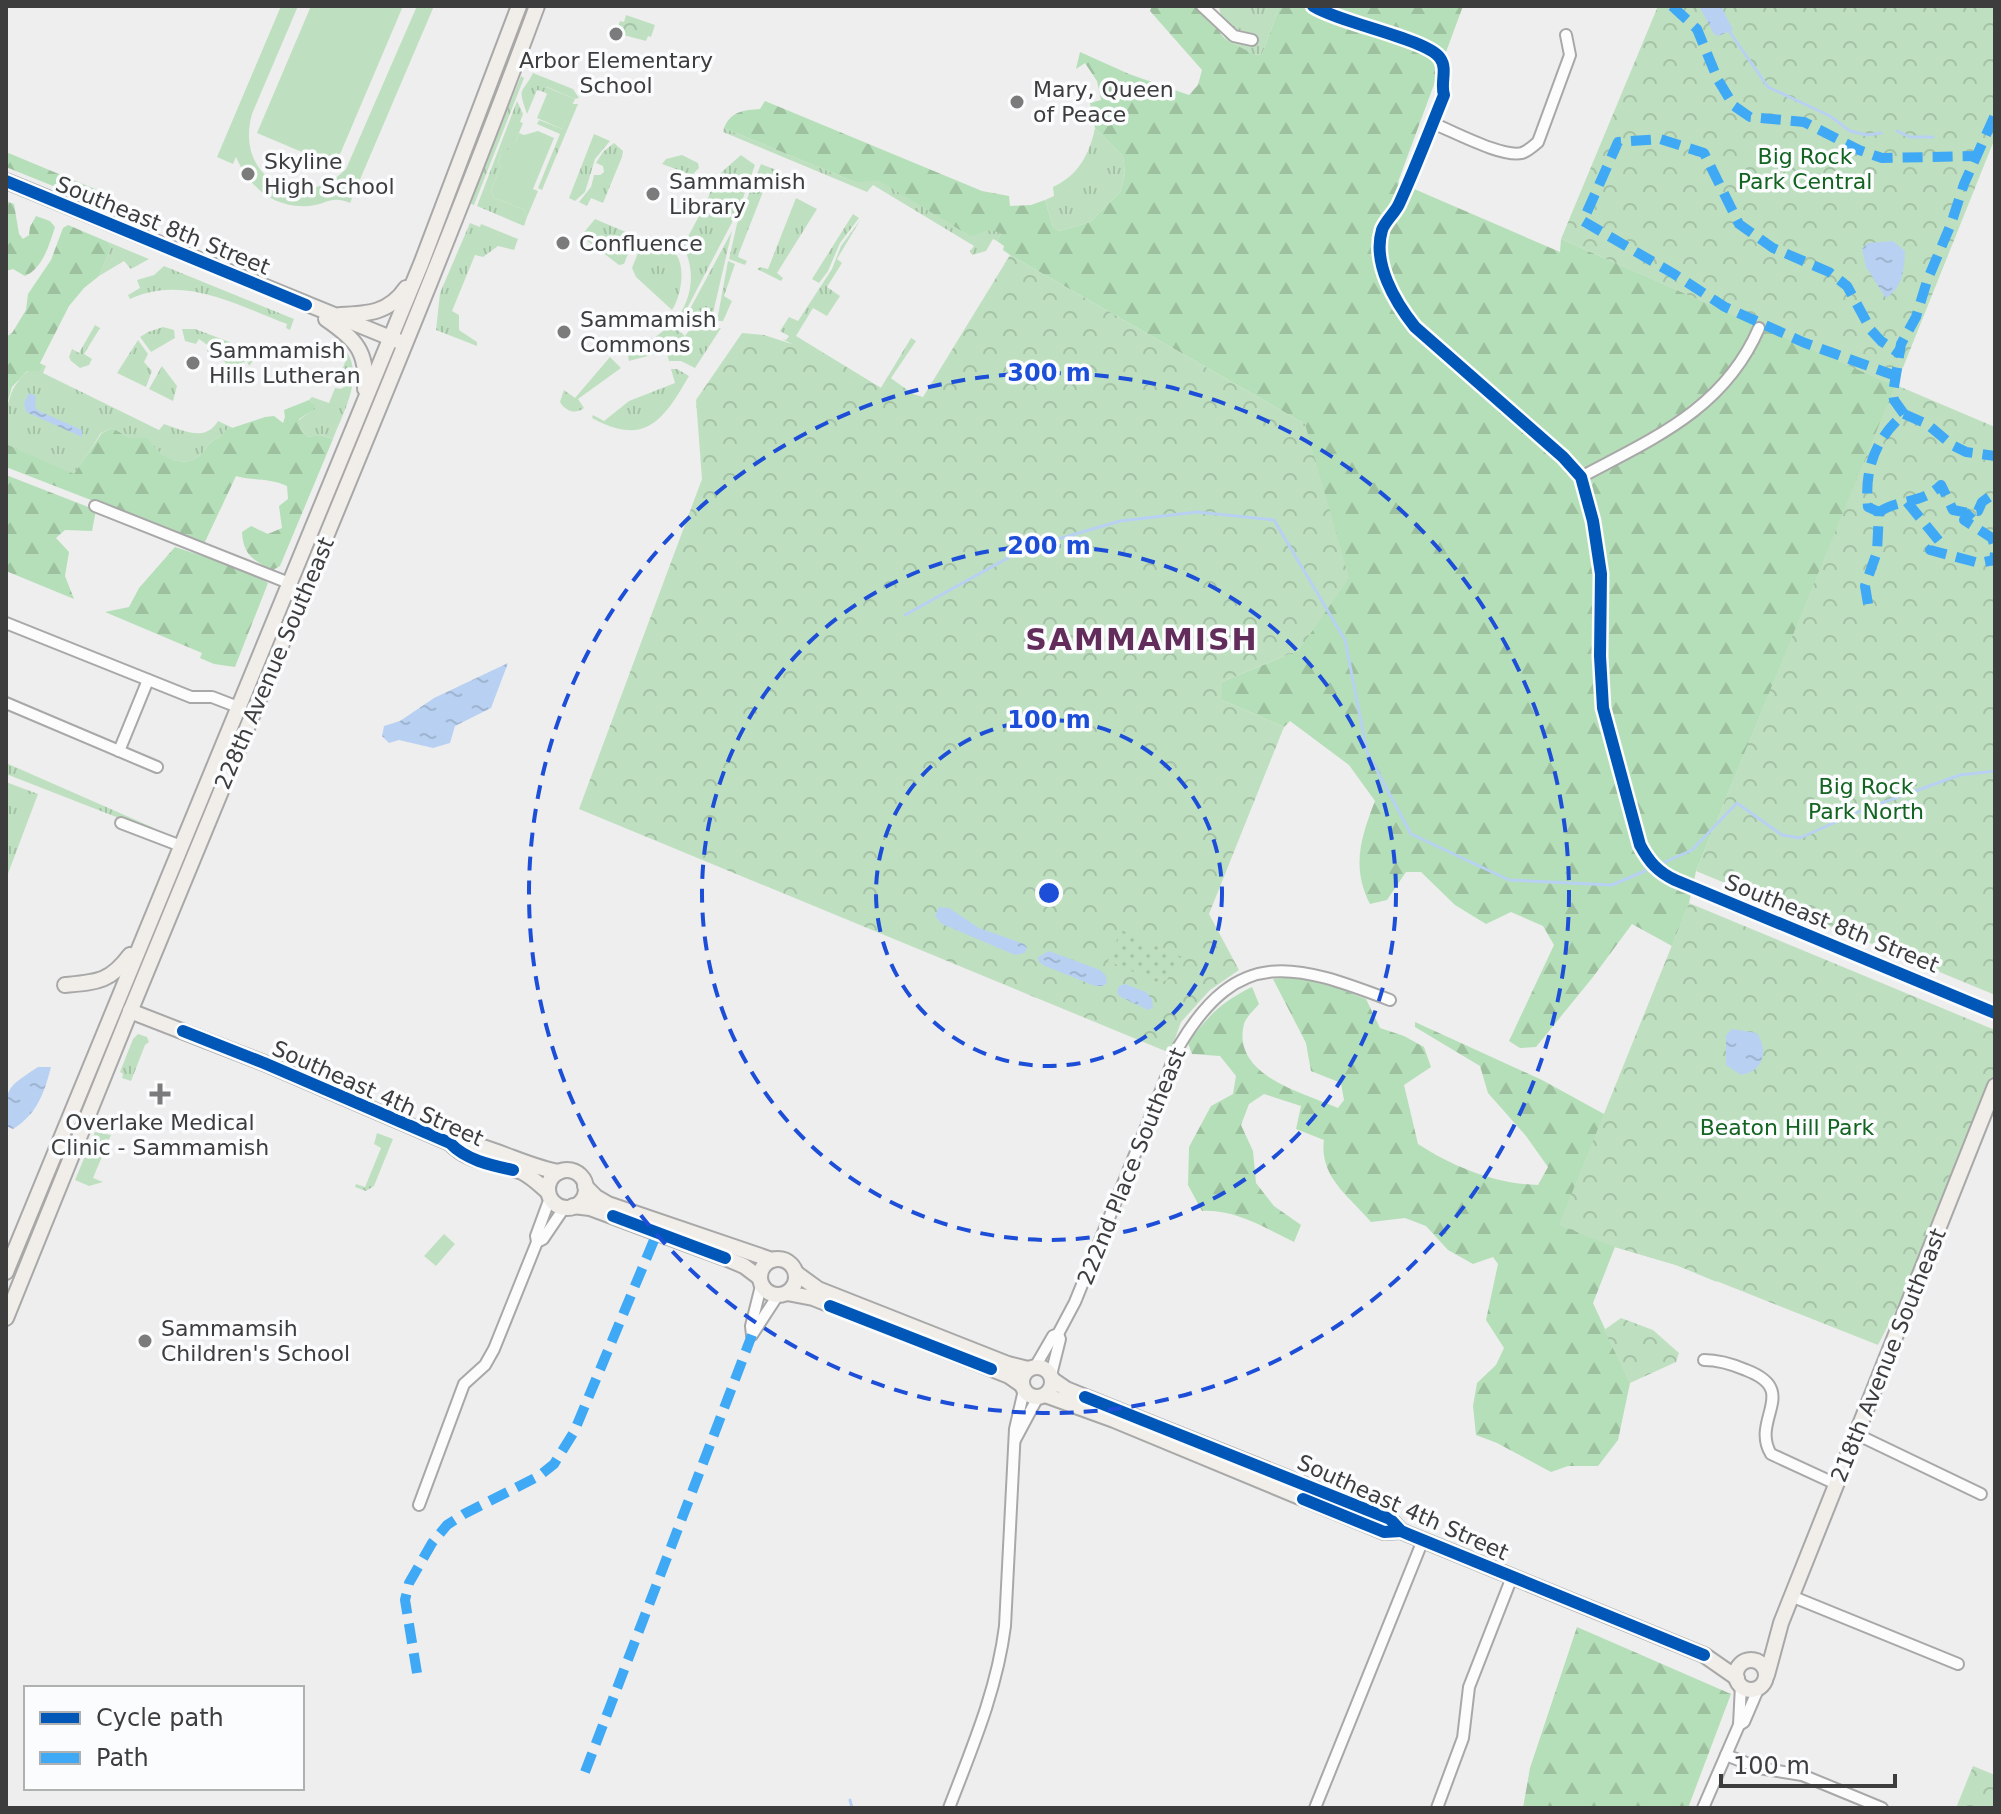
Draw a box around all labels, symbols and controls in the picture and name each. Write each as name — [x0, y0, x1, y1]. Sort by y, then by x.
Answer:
marker: Arbor Elementary School — [607, 25, 625, 43]
place label: Arbor Elementary School — [519, 48, 713, 98]
place label: Mary, Queen of Peace — [1033, 77, 1174, 127]
marker: Mary, Queen of Peace — [1008, 93, 1026, 111]
park label: Big Rock Park Central — [1738, 144, 1872, 194]
place label: Skyline High School — [264, 149, 395, 199]
marker: Skyline High School — [239, 165, 257, 183]
place label: Sammamish Library — [669, 169, 806, 219]
street label: Southeast 8th Street — [52, 171, 274, 280]
marker: Sammamish Library — [644, 185, 662, 203]
place label: Confluence — [579, 231, 703, 256]
marker: Confluence — [554, 234, 572, 252]
place label: Sammamish Commons — [580, 307, 717, 357]
marker: Sammamish Commons — [555, 323, 573, 341]
place label: Sammamish Hills Lutheran — [209, 338, 361, 388]
marker: Sammamish Hills Lutheran — [184, 354, 202, 372]
text: 300 m — [1007, 359, 1091, 387]
text: 200 m — [1007, 532, 1091, 560]
street label: 228th Avenue Southeast — [210, 533, 339, 793]
district label: SAMMAMISH — [1025, 622, 1259, 657]
text: 100 m — [1007, 706, 1091, 734]
park label: Big Rock Park North — [1808, 774, 1924, 824]
street label: Southeast 8th Street — [1721, 869, 1943, 978]
centre of rings — [1035, 879, 1063, 907]
street label: Southeast 4th Street — [268, 1036, 488, 1151]
street label: 222nd Place Southeast — [1072, 1044, 1191, 1288]
marker: Overlake Medical Clinic - Sammamish — [149, 1083, 171, 1105]
place label: Overlake Medical Clinic - Sammamish — [51, 1110, 269, 1160]
park label: Beaton Hill Park — [1700, 1115, 1875, 1140]
street label: 218th Avenue Southeast — [1826, 1224, 1951, 1486]
place label: Sammamsih Children's School — [161, 1316, 350, 1366]
marker: Sammamsih Children's School — [136, 1332, 154, 1350]
street label: Southeast 4th Street — [1293, 1450, 1513, 1565]
legend — [24, 1686, 304, 1790]
text: Cycle path — [96, 1704, 224, 1732]
scale bar — [1721, 1738, 1895, 1788]
text: Path — [96, 1744, 149, 1772]
text: 100 m — [1733, 1752, 1810, 1780]

